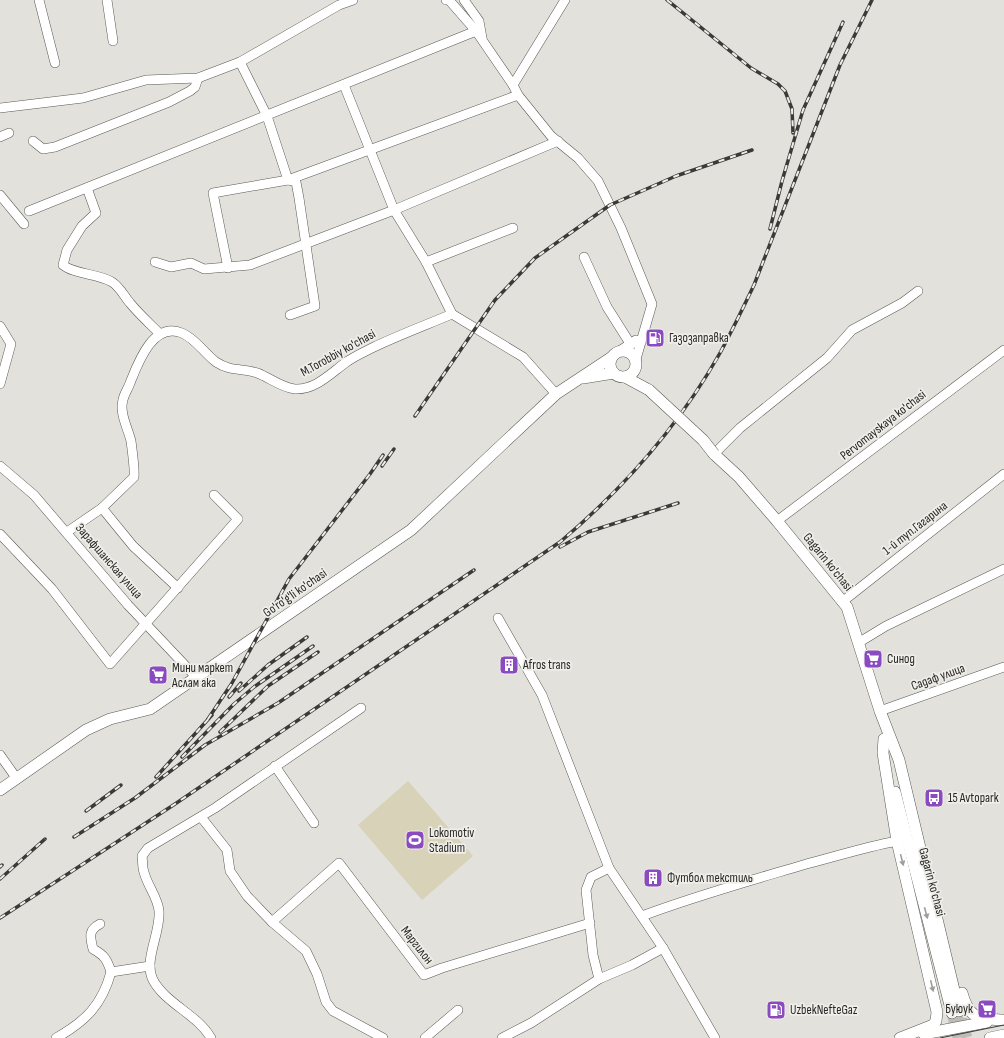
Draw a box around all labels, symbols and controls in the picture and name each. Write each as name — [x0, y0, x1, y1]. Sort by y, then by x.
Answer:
street label: M.Torobbiy ko'chasi — [298, 326, 378, 380]
fuel station icon: Газозаправка — [644, 327, 666, 349]
place label: Газозаправка — [669, 330, 729, 346]
street label: Pervomayskaya ko'chasi — [837, 386, 929, 464]
street label: 1-й туп.Гагарина — [879, 498, 951, 558]
street label: Зарафшанская улица — [72, 520, 146, 602]
street label: Gagarin ko'chasi — [800, 530, 856, 594]
street label: Go'ro'g'li ko'chasi — [260, 565, 330, 621]
supermarket icon: Синод — [862, 648, 884, 670]
place label: Синод — [887, 651, 915, 667]
building icon: Afros trans — [498, 654, 520, 676]
place label: Afros trans — [522, 657, 571, 673]
place label: Мини маркет Аслам ака — [171, 660, 233, 691]
street label: Садаф улица — [909, 660, 967, 694]
supermarket icon: Мини маркет Аслам ака — [147, 664, 169, 686]
bus stop icon: 15 Avtopark — [923, 787, 945, 809]
place label: 15 Avtopark — [948, 790, 999, 806]
place label: Lokomotiv Stadium — [429, 825, 474, 856]
sports icon: Lokomotiv Stadium — [404, 829, 426, 851]
street label: Gagarin ko'chasi — [915, 846, 949, 918]
one-way arrow — [899, 854, 905, 866]
building icon: Футбол текстиль — [642, 867, 664, 889]
place label: Футбол текстиль — [667, 870, 753, 886]
one-way arrow — [923, 907, 929, 919]
street label: Маргилон — [397, 923, 437, 967]
one-way arrow — [929, 980, 935, 992]
supermarket icon: Буюук — [976, 998, 998, 1020]
fuel station icon: UzbekNefteGaz — [765, 999, 787, 1021]
place label: Буюук — [945, 1001, 973, 1017]
place label: UzbekNefteGaz — [790, 1002, 858, 1018]

